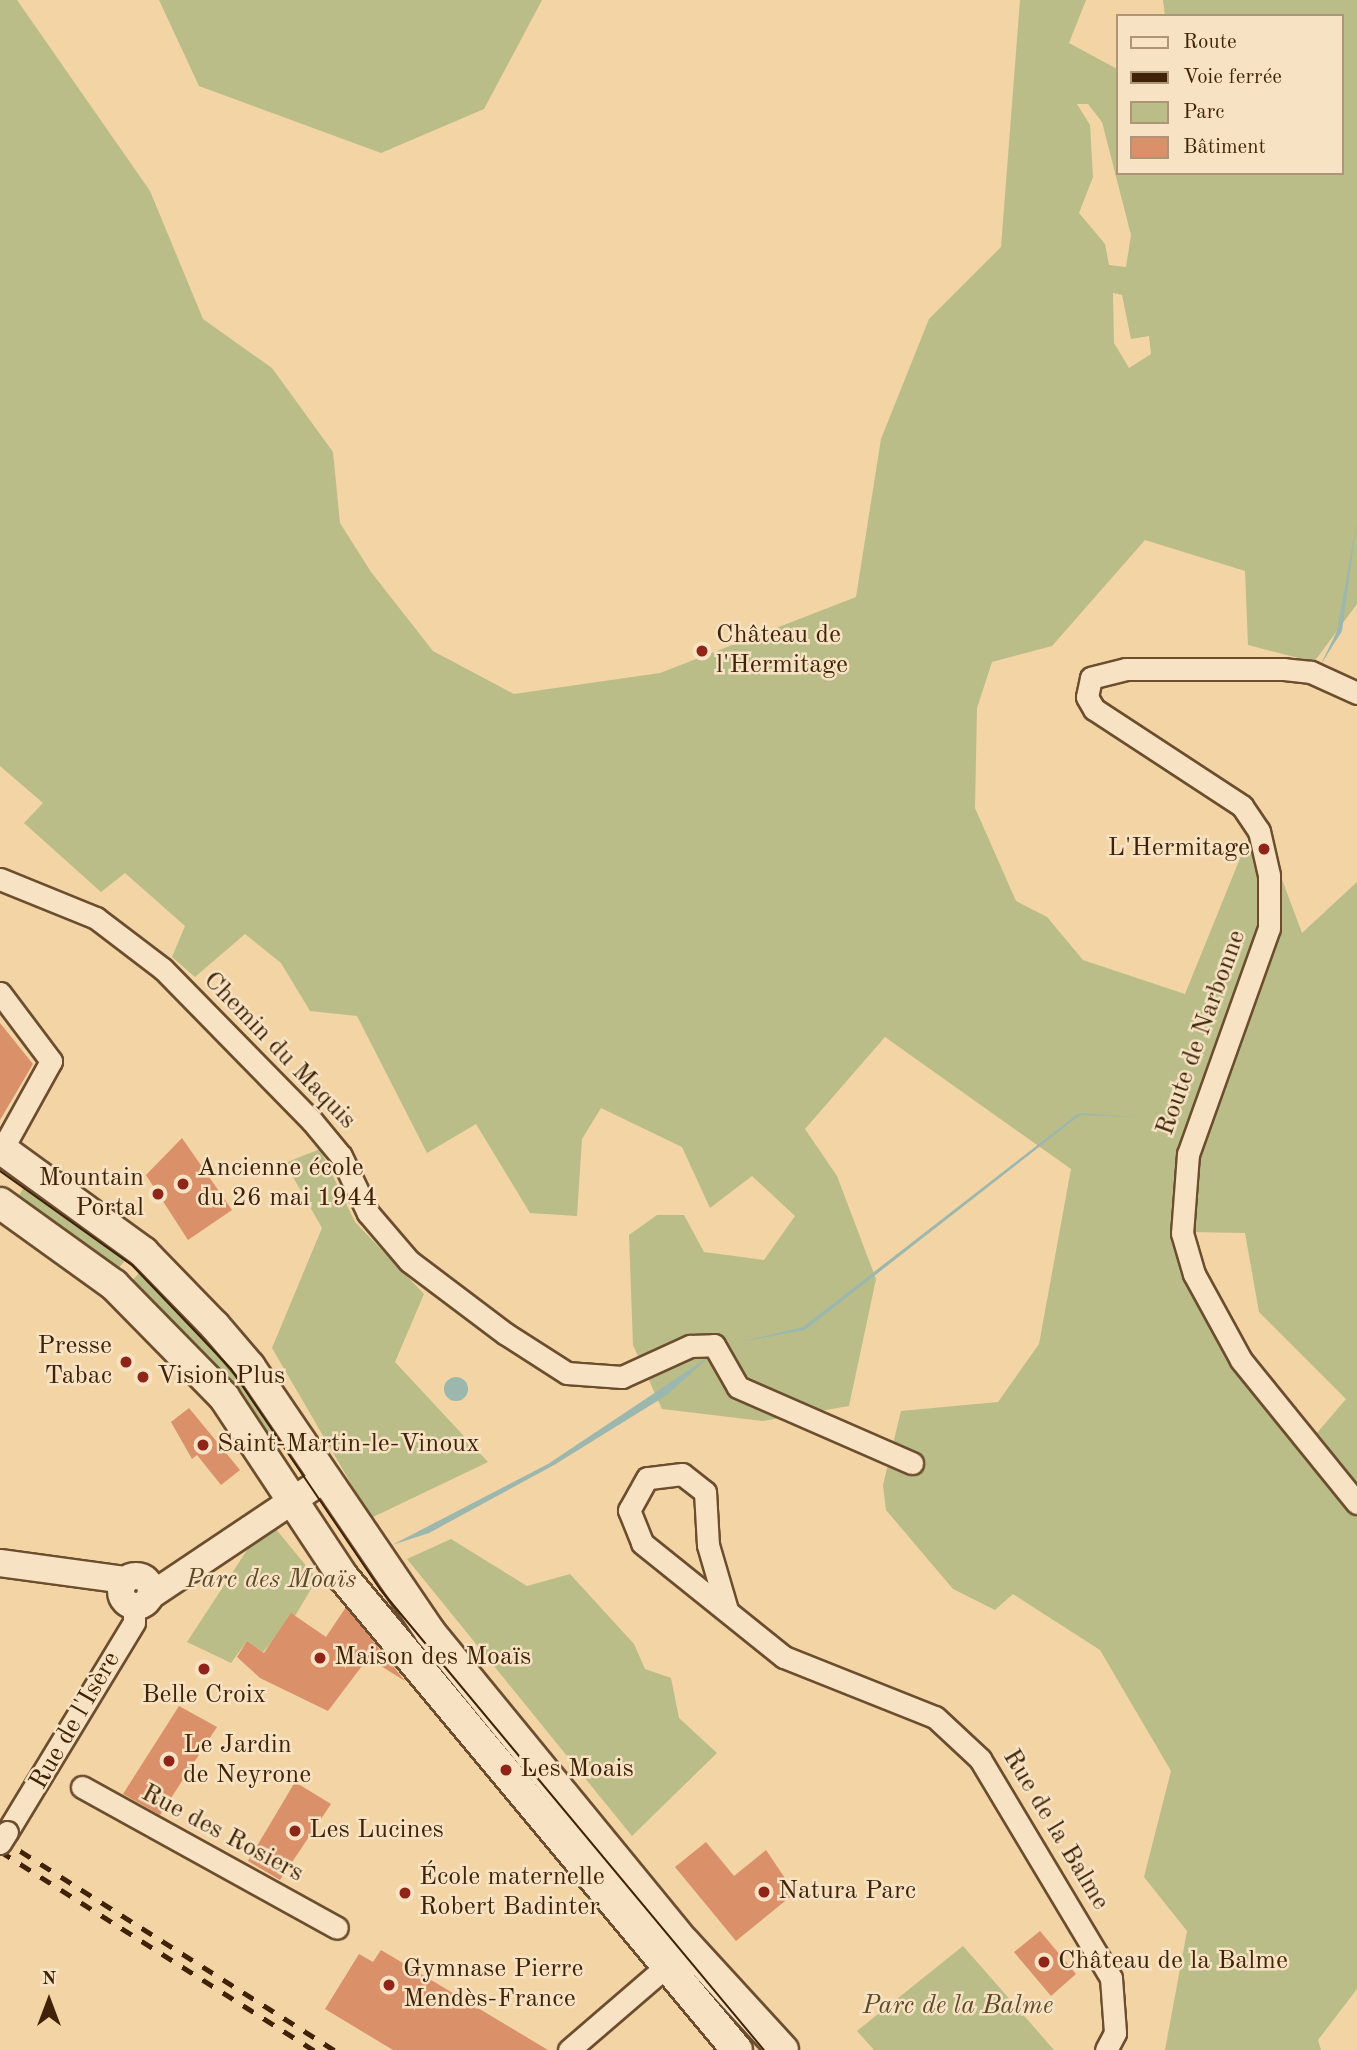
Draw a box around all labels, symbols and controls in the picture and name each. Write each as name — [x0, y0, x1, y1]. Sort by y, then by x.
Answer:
legend — [1116, 14, 1343, 175]
text: Route — [1183, 32, 1237, 53]
text: Voie ferrée — [1183, 67, 1282, 88]
text: Parc — [1183, 102, 1225, 123]
text: Bâtiment — [1183, 137, 1266, 158]
place label: Château de l'Hermitage — [716, 620, 848, 682]
marker: Château de l'Hermitage — [694, 643, 710, 659]
place label: L'Hermitage — [1108, 833, 1250, 865]
marker: L'Hermitage — [1256, 841, 1272, 857]
street label: Route de Narbonne — [1150, 926, 1254, 1140]
street label: Chemin du Maquis — [196, 966, 362, 1136]
place label: Ancienne école du 26 mai 1944 — [197, 1153, 377, 1214]
place label: Mountain Portal — [38, 1163, 144, 1224]
marker: Ancienne école du 26 mai 1944 — [175, 1176, 191, 1192]
marker: Mountain Portal — [150, 1186, 166, 1202]
place label: Presse Tabac — [37, 1331, 112, 1392]
marker: Presse Tabac — [118, 1354, 134, 1370]
place label: Vision Plus — [157, 1361, 285, 1393]
marker: Vision Plus — [135, 1369, 151, 1385]
place label: Saint-Martin-le-Vinoux — [217, 1429, 480, 1461]
marker: Saint-Martin-le-Vinoux — [195, 1437, 211, 1453]
park label: Parc des Moaïs — [186, 1565, 356, 1597]
place label: Maison des Moaïs — [334, 1642, 531, 1674]
street label: Rue de l'Isère — [24, 1647, 128, 1795]
marker: Maison des Moaïs — [312, 1650, 328, 1666]
marker: Belle Croix — [196, 1661, 212, 1677]
place label: Belle Croix — [142, 1680, 266, 1712]
place label: Le Jardin de Neyrone — [183, 1730, 311, 1792]
street label: Rue de la Balme — [995, 1744, 1115, 1916]
marker: Le Jardin de Neyrone — [161, 1753, 177, 1769]
place label: Les Moais — [520, 1754, 634, 1786]
marker: Les Moais — [498, 1762, 514, 1778]
street label: Rue des Rosiers — [135, 1778, 309, 1890]
place label: Les Lucines — [309, 1815, 444, 1847]
marker: Les Lucines — [287, 1823, 303, 1839]
place label: École maternelle Robert Badinter — [419, 1862, 605, 1924]
place label: Natura Parc — [778, 1876, 916, 1908]
marker: Natura Parc — [756, 1884, 772, 1900]
marker: École maternelle Robert Badinter — [397, 1885, 413, 1901]
place label: Château de la Balme — [1058, 1946, 1288, 1978]
place label: Gymnase Pierre Mendès-France — [403, 1954, 583, 2016]
marker: Château de la Balme — [1036, 1954, 1052, 1970]
north arrow — [14, 1966, 84, 2036]
text: N — [42, 1970, 56, 1989]
marker: Gymnase Pierre Mendès-France — [381, 1977, 397, 1993]
park label: Parc de la Balme — [863, 1991, 1053, 2023]

